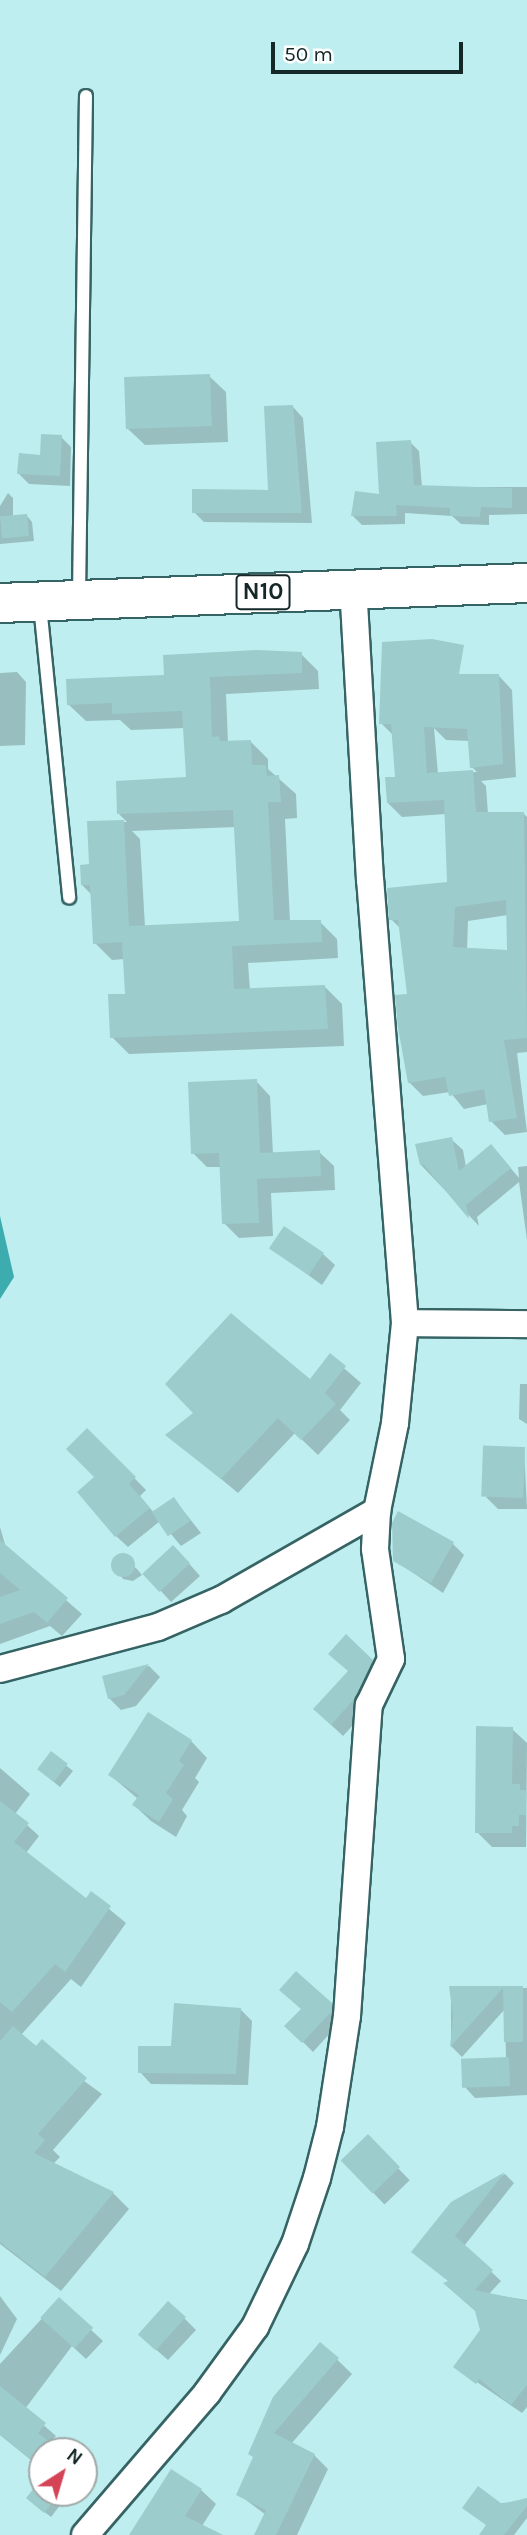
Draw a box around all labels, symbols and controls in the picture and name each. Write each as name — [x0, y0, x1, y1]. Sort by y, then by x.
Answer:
scale bar — [275, 28, 468, 72]
text: 50 m — [284, 42, 333, 66]
road number: N10 — [235, 572, 291, 612]
north arrow — [28, 2437, 98, 2507]
text: N — [62, 2444, 86, 2470]

